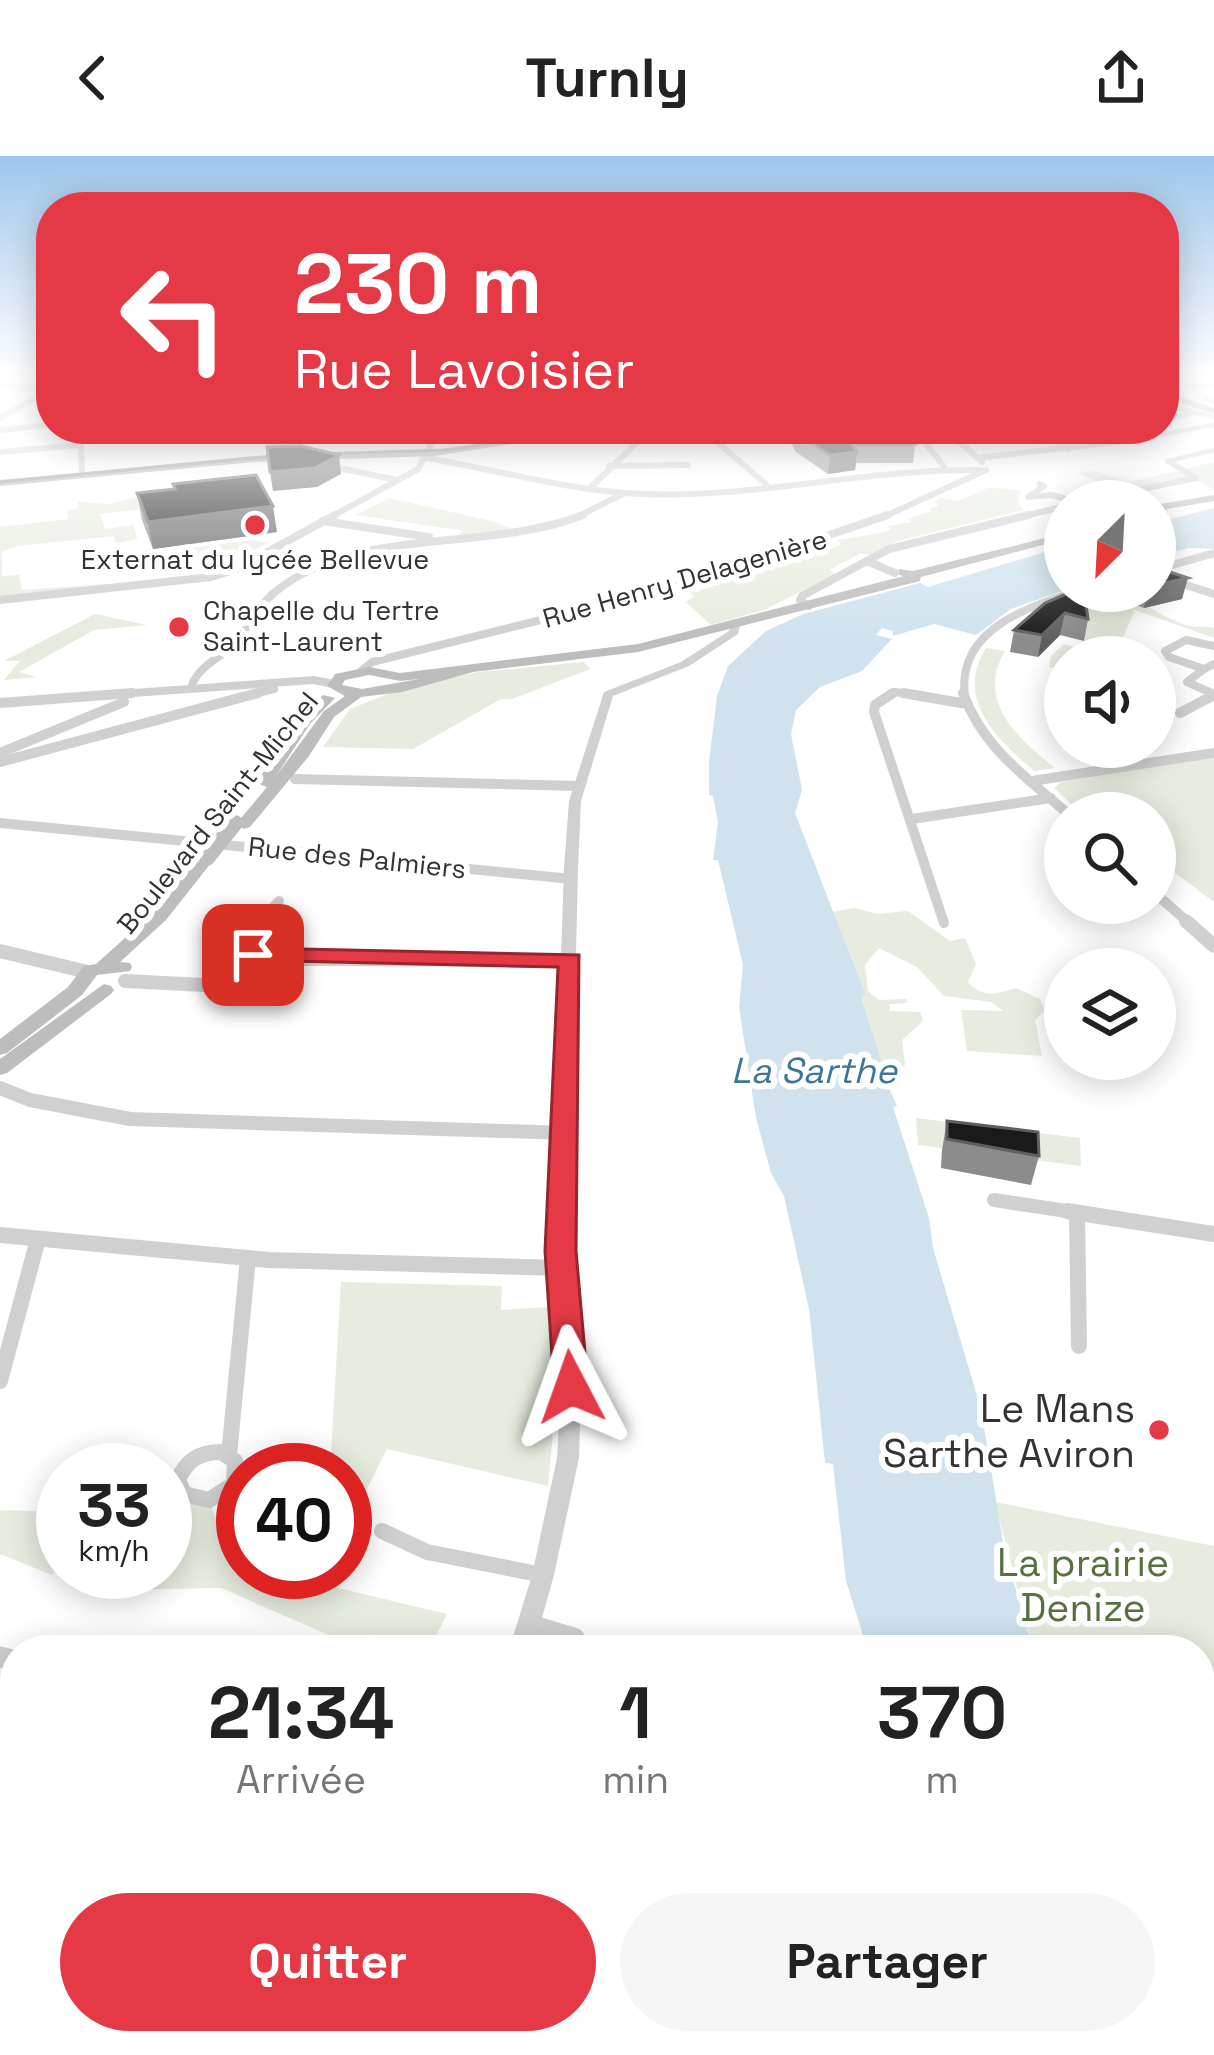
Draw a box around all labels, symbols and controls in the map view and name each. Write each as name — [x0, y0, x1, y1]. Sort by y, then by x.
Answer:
text: Turnly — [525, 44, 689, 113]
icon: back — [60, 45, 126, 111]
icon: share — [1088, 45, 1154, 111]
text: 230 m — [294, 230, 542, 338]
icon: left — [96, 240, 252, 396]
text: Rue Lavoisier — [294, 335, 635, 404]
north arrow — [1044, 480, 1176, 612]
map controls — [1044, 480, 1176, 1080]
marker: Externat du lycée Bellevue — [242, 512, 268, 538]
street label: Rue Henry Delagenière — [539, 521, 831, 636]
place label: Externat du lycée Bellevue — [81, 542, 429, 577]
place label: Chapelle du Tertre Saint-Laurent — [203, 593, 440, 659]
marker: Chapelle du Tertre Saint-Laurent — [166, 614, 192, 640]
button: sound — [1044, 636, 1176, 768]
street label: Boulevard Saint-Michel — [109, 685, 326, 941]
button: search — [1044, 792, 1176, 924]
street label: Rue des Palmiers — [246, 829, 468, 886]
pin — [202, 904, 304, 1006]
icon: arrive — [220, 922, 286, 988]
button: layers — [1044, 948, 1176, 1080]
water label: La Sarthe — [731, 1048, 899, 1094]
position arrow — [508, 1324, 634, 1450]
place label: Le Mans Sarthe Aviron — [883, 1384, 1135, 1478]
marker: Le Mans Sarthe Aviron — [1146, 1417, 1172, 1443]
speed limit sign: 40 — [216, 1443, 372, 1599]
text: 33 — [78, 1467, 150, 1544]
text: km/h — [78, 1531, 150, 1570]
park label: La prairie Denize — [997, 1538, 1169, 1632]
text: 21:34 — [208, 1667, 394, 1759]
text: 1 — [619, 1667, 652, 1759]
text: 370 — [877, 1667, 1007, 1759]
text: Arrivée — [236, 1755, 366, 1804]
text: min — [602, 1755, 669, 1804]
text: m — [925, 1755, 959, 1804]
button: Quitter — [60, 1893, 596, 2031]
button: Partager — [620, 1893, 1155, 2031]

